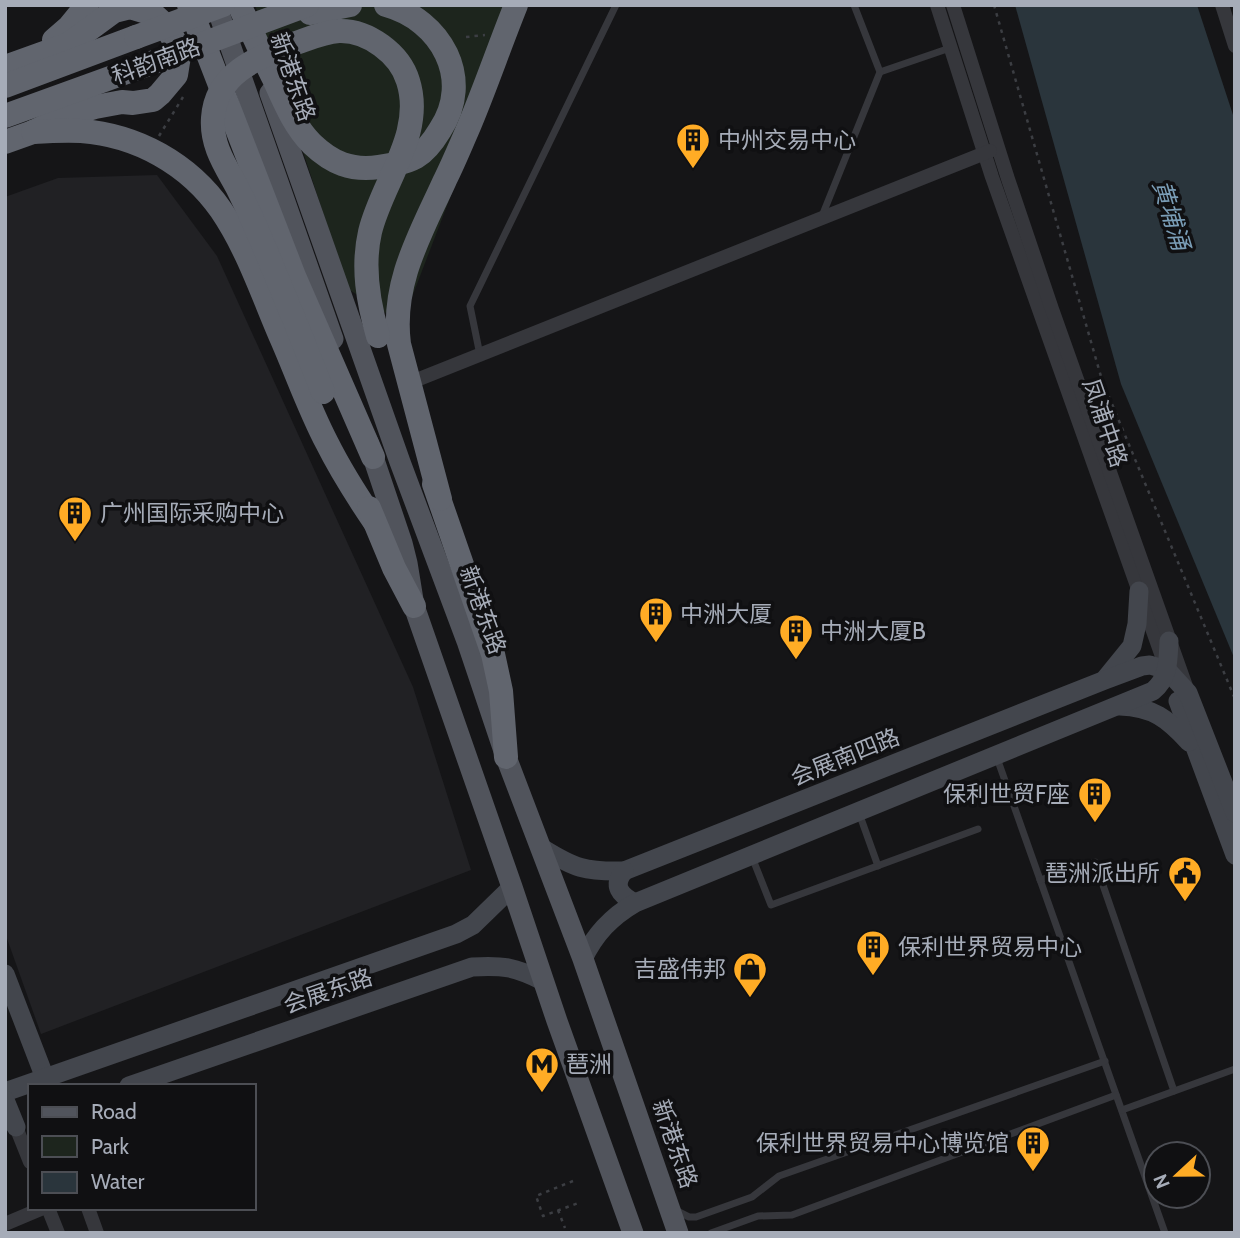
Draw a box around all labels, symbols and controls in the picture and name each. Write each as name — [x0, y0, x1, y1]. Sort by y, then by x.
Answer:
street label: 新港东路 — [265, 29, 321, 125]
street label: 科韵南路 — [108, 32, 204, 90]
building icon: 中州交易中心 — [674, 121, 712, 170]
place label: 中州交易中心 — [718, 126, 856, 154]
water label: 黄埔涌 — [1147, 176, 1197, 256]
street label: 凤浦中路 — [1077, 375, 1133, 471]
building icon: 广州国际采购中心 — [56, 494, 94, 543]
place label: 广州国际采购中心 — [100, 499, 284, 527]
street label: 新港东路 — [454, 562, 512, 658]
building icon: 中洲大厦 — [637, 595, 675, 644]
place label: 中洲大厦 — [680, 600, 772, 628]
building icon: 中洲大厦B — [777, 612, 815, 661]
place label: 中洲大厦B — [820, 617, 926, 645]
street label: 会展南四路 — [786, 722, 904, 792]
building icon: 保利世贸F座 — [1076, 775, 1114, 824]
place label: 保利世贸F座 — [943, 780, 1070, 808]
public building icon: 琶洲派出所 — [1166, 854, 1204, 903]
place label: 琶洲派出所 — [1045, 859, 1160, 887]
building icon: 保利世界贸易中心 — [854, 928, 892, 977]
place label: 保利世界贸易中心 — [898, 933, 1082, 961]
shop icon: 吉盛伟邦 — [731, 950, 769, 999]
place label: 吉盛伟邦 — [634, 955, 726, 983]
street label: 会展东路 — [280, 963, 376, 1019]
metro station icon: 琶洲 — [523, 1045, 561, 1094]
place label: 琶洲 — [566, 1050, 612, 1078]
legend — [28, 1084, 256, 1210]
street label: 新港东路 — [647, 1096, 703, 1192]
text: Road — [91, 1099, 137, 1124]
building icon: 保利世界贸易中心博览馆 — [1014, 1124, 1052, 1173]
place label: 保利世界贸易中心博览馆 — [756, 1129, 1009, 1157]
text: Park — [91, 1134, 129, 1159]
north arrow — [1142, 1140, 1212, 1210]
text: Water — [91, 1169, 145, 1194]
text: N — [1149, 1171, 1175, 1192]

